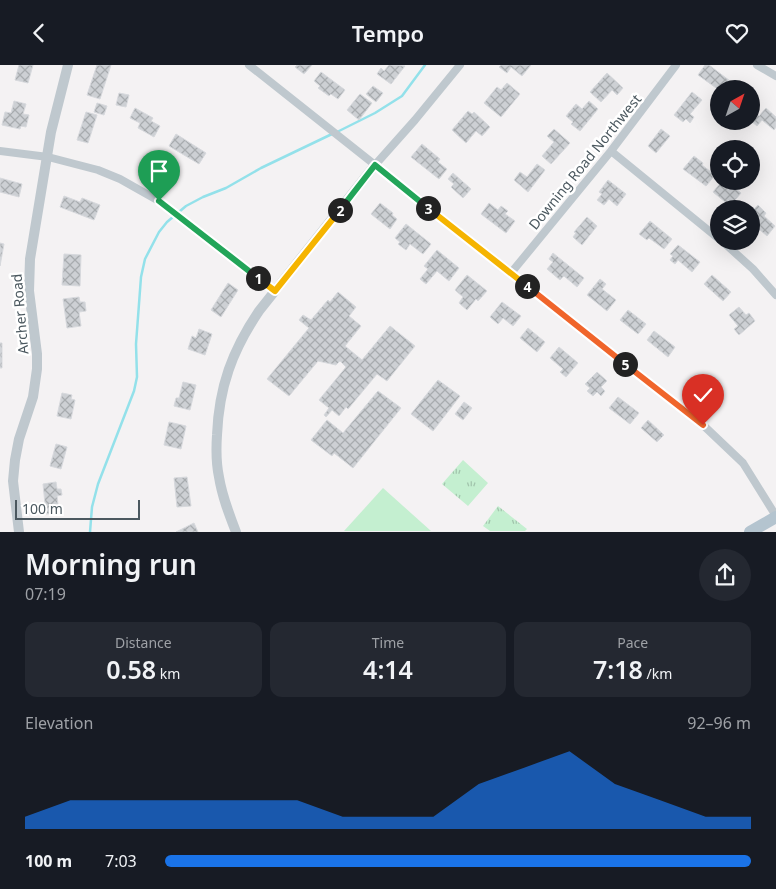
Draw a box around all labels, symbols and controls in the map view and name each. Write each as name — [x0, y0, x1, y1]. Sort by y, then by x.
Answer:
text: Tempo — [352, 18, 424, 48]
icon: back — [25, 19, 53, 47]
icon: heart — [723, 19, 751, 47]
north arrow — [710, 80, 760, 130]
map controls — [710, 80, 760, 250]
street label: Downing Road Northwest — [524, 90, 645, 233]
button: locate — [710, 140, 760, 190]
pin — [138, 150, 180, 201]
icon: arrive — [145, 157, 173, 185]
pin: 3 — [416, 195, 440, 221]
pin: 2 — [328, 197, 352, 223]
text: 3 — [424, 199, 433, 218]
button: layers — [710, 200, 760, 250]
text: 2 — [336, 201, 345, 220]
pin: 1 — [246, 265, 270, 291]
text: 1 — [254, 269, 263, 288]
street label: Archer Road — [7, 273, 32, 355]
pin: 4 — [514, 273, 540, 299]
text: 4 — [523, 277, 532, 296]
pin: 5 — [612, 351, 638, 377]
text: 5 — [621, 355, 630, 374]
pin — [682, 374, 724, 425]
icon: check — [689, 381, 717, 409]
scale bar — [15, 497, 140, 520]
text: 100 m — [22, 499, 63, 518]
text: Morning run — [25, 545, 197, 583]
button: share — [699, 549, 751, 601]
text: 07:19 — [25, 583, 66, 605]
text: Distance — [115, 633, 172, 652]
text: Time — [372, 633, 404, 652]
text: Pace — [617, 633, 648, 652]
text: 0.58 — [106, 652, 156, 686]
text: 4:14 — [363, 652, 413, 686]
text: 7:18 — [593, 652, 643, 686]
text: km — [156, 664, 180, 683]
text: /km — [643, 664, 672, 683]
text: Elevation — [25, 712, 93, 734]
text: 92–96 m — [687, 712, 751, 734]
text: 100 m — [25, 850, 72, 872]
text: 7:03 — [105, 850, 137, 872]

